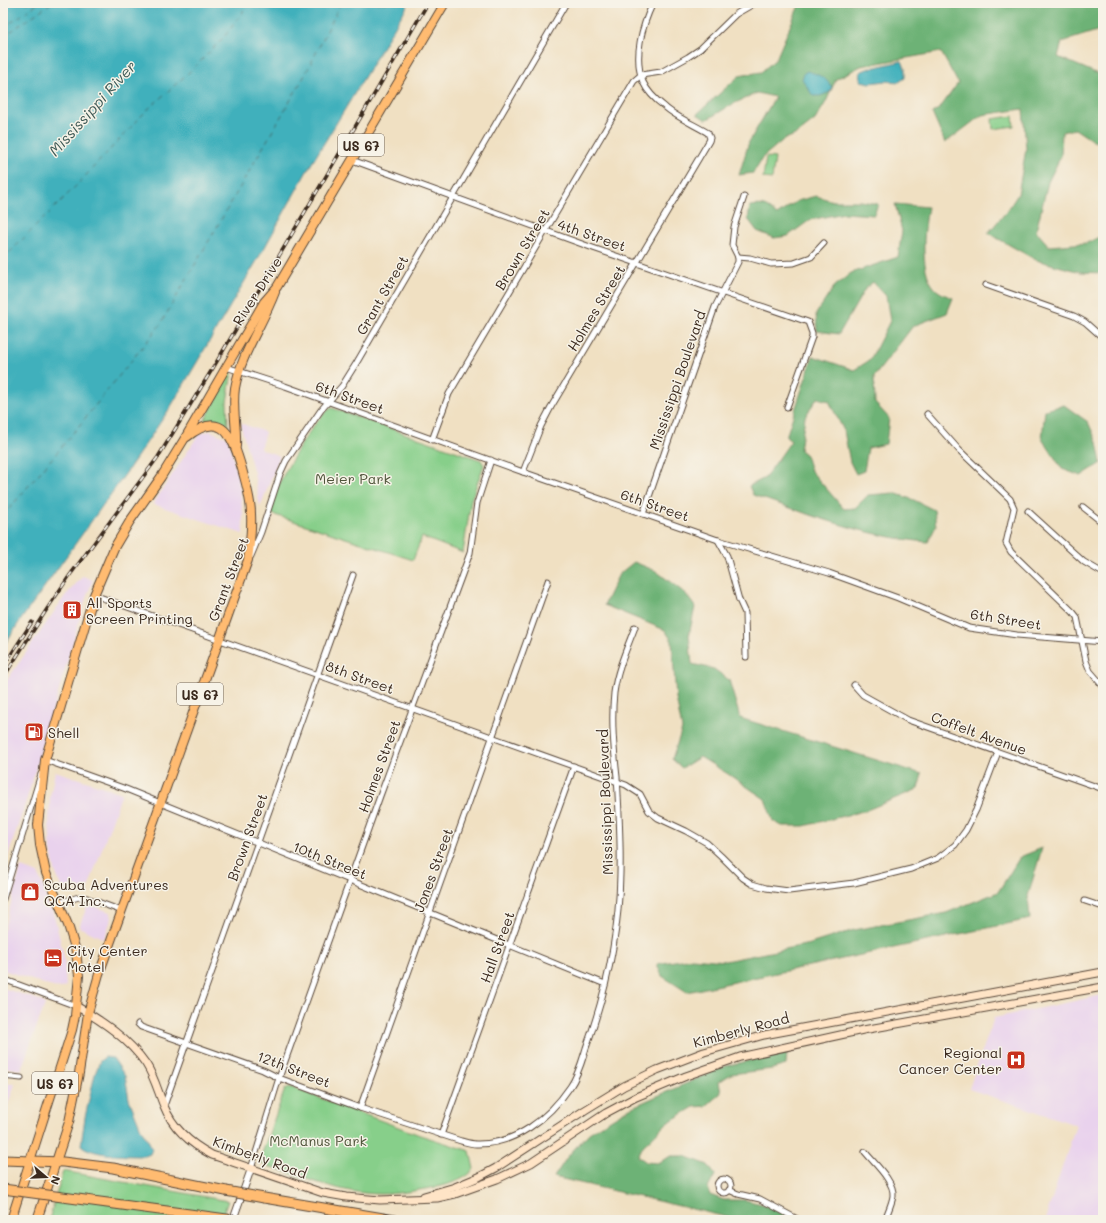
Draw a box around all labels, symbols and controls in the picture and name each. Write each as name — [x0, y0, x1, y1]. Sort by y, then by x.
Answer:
water label: Mississippi River — [44, 56, 140, 160]
road number: US 67 — [338, 134, 384, 156]
street label: Brown Street — [490, 205, 554, 293]
street label: 4th Street — [555, 214, 629, 256]
street label: Grant Street — [351, 252, 413, 338]
street label: River Drive — [228, 253, 286, 329]
street label: Holmes Street — [563, 261, 629, 355]
street label: Mississippi Boulevard — [644, 308, 710, 452]
street label: 6th Street — [313, 376, 387, 418]
park label: Meier Park — [315, 469, 391, 488]
street label: 6th Street — [618, 484, 692, 526]
street label: Grant Street — [203, 534, 253, 624]
place label: All Sports Screen Printing — [86, 593, 193, 628]
building icon: All Sports Screen Printing — [61, 599, 83, 621]
street label: 6th Street — [969, 604, 1043, 634]
street label: 8th Street — [323, 656, 397, 698]
road number: US 67 — [177, 683, 223, 705]
street label: Coffelt Avenue — [929, 707, 1029, 759]
street label: Holmes Street — [353, 717, 405, 815]
fuel station icon: Shell — [23, 721, 45, 743]
place label: Shell — [48, 723, 79, 742]
street label: Mississippi Boulevard — [593, 729, 617, 875]
street label: Brown Street — [222, 791, 272, 883]
street label: Jones Street — [409, 825, 457, 915]
street label: 10th Street — [290, 837, 370, 883]
place label: Scuba Adventures QCA Inc. — [44, 875, 169, 910]
shop icon: Scuba Adventures QCA Inc. — [19, 881, 41, 903]
street label: Hall Street — [475, 909, 519, 985]
place label: City Center Motel — [67, 941, 148, 976]
hotel icon: City Center Motel — [42, 947, 64, 969]
street label: Kimberly Road — [691, 1008, 791, 1052]
place label: Regional Cancer Center — [899, 1043, 1002, 1078]
street label: 12th Street — [255, 1046, 333, 1092]
hospital icon: Regional Cancer Center — [1005, 1049, 1027, 1071]
road number: US 67 — [32, 1072, 78, 1094]
street label: Kimberly Road — [210, 1131, 310, 1183]
park label: McManus Park — [269, 1131, 367, 1150]
north arrow — [26, 1157, 66, 1197]
text: N — [47, 1174, 64, 1187]

